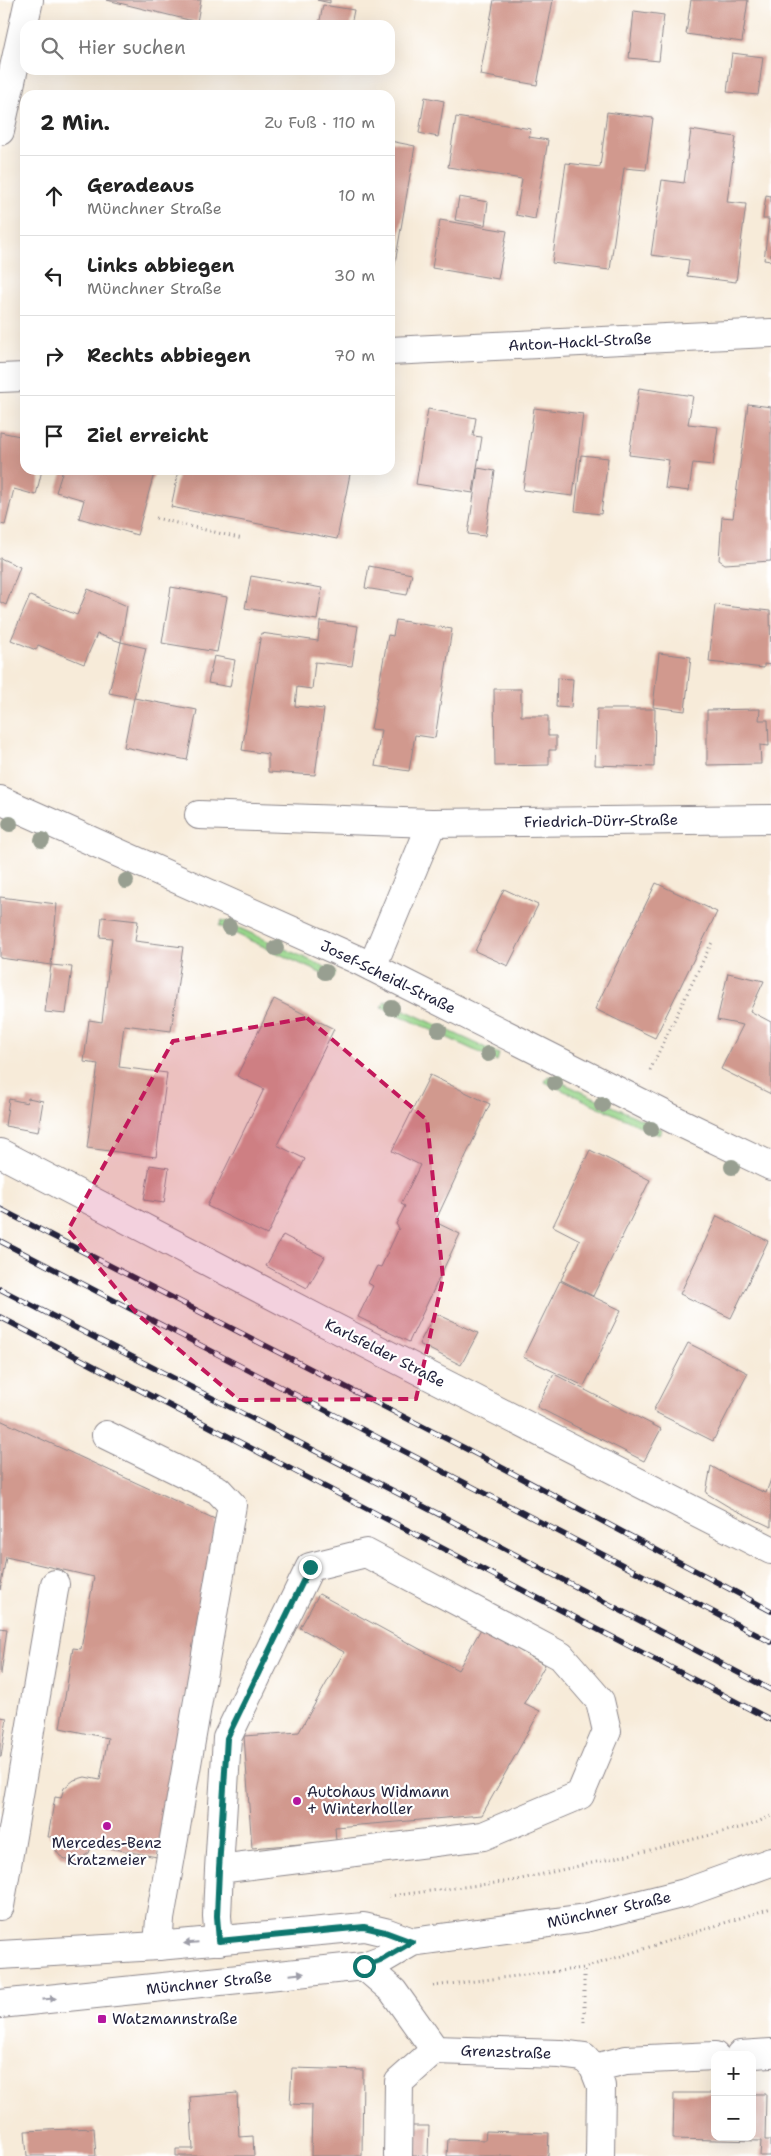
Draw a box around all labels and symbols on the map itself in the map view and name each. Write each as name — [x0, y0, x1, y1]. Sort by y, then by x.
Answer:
street label: Anton-Hackl-Straße — [508, 328, 652, 356]
street label: Friedrich-Dürr-Straße — [524, 810, 678, 832]
street label: Josef-Scheidl-Straße — [317, 936, 459, 1018]
street label: Karlsfelder Straße — [321, 1314, 449, 1392]
route end — [299, 1556, 322, 1579]
place label: Autohaus Widmann + Winterholler — [307, 1782, 449, 1819]
marker: Autohaus Widmann + Winterholler — [291, 1795, 303, 1807]
marker: Mercedes-Benz Kratzmeier — [101, 1820, 113, 1832]
place label: Mercedes-Benz Kratzmeier — [52, 1833, 162, 1870]
street label: Münchner Straße — [545, 1887, 673, 1933]
one-way arrow — [183, 1939, 199, 1947]
route start — [353, 1955, 376, 1978]
street label: Münchner Straße — [145, 1966, 273, 2000]
one-way arrow — [290, 1970, 306, 1978]
one-way arrow — [41, 1995, 57, 2003]
place label: Watzmannstraße — [112, 2009, 238, 2029]
marker: Watzmannstraße — [96, 2013, 108, 2025]
street label: Grenzstraße — [460, 2040, 552, 2064]

